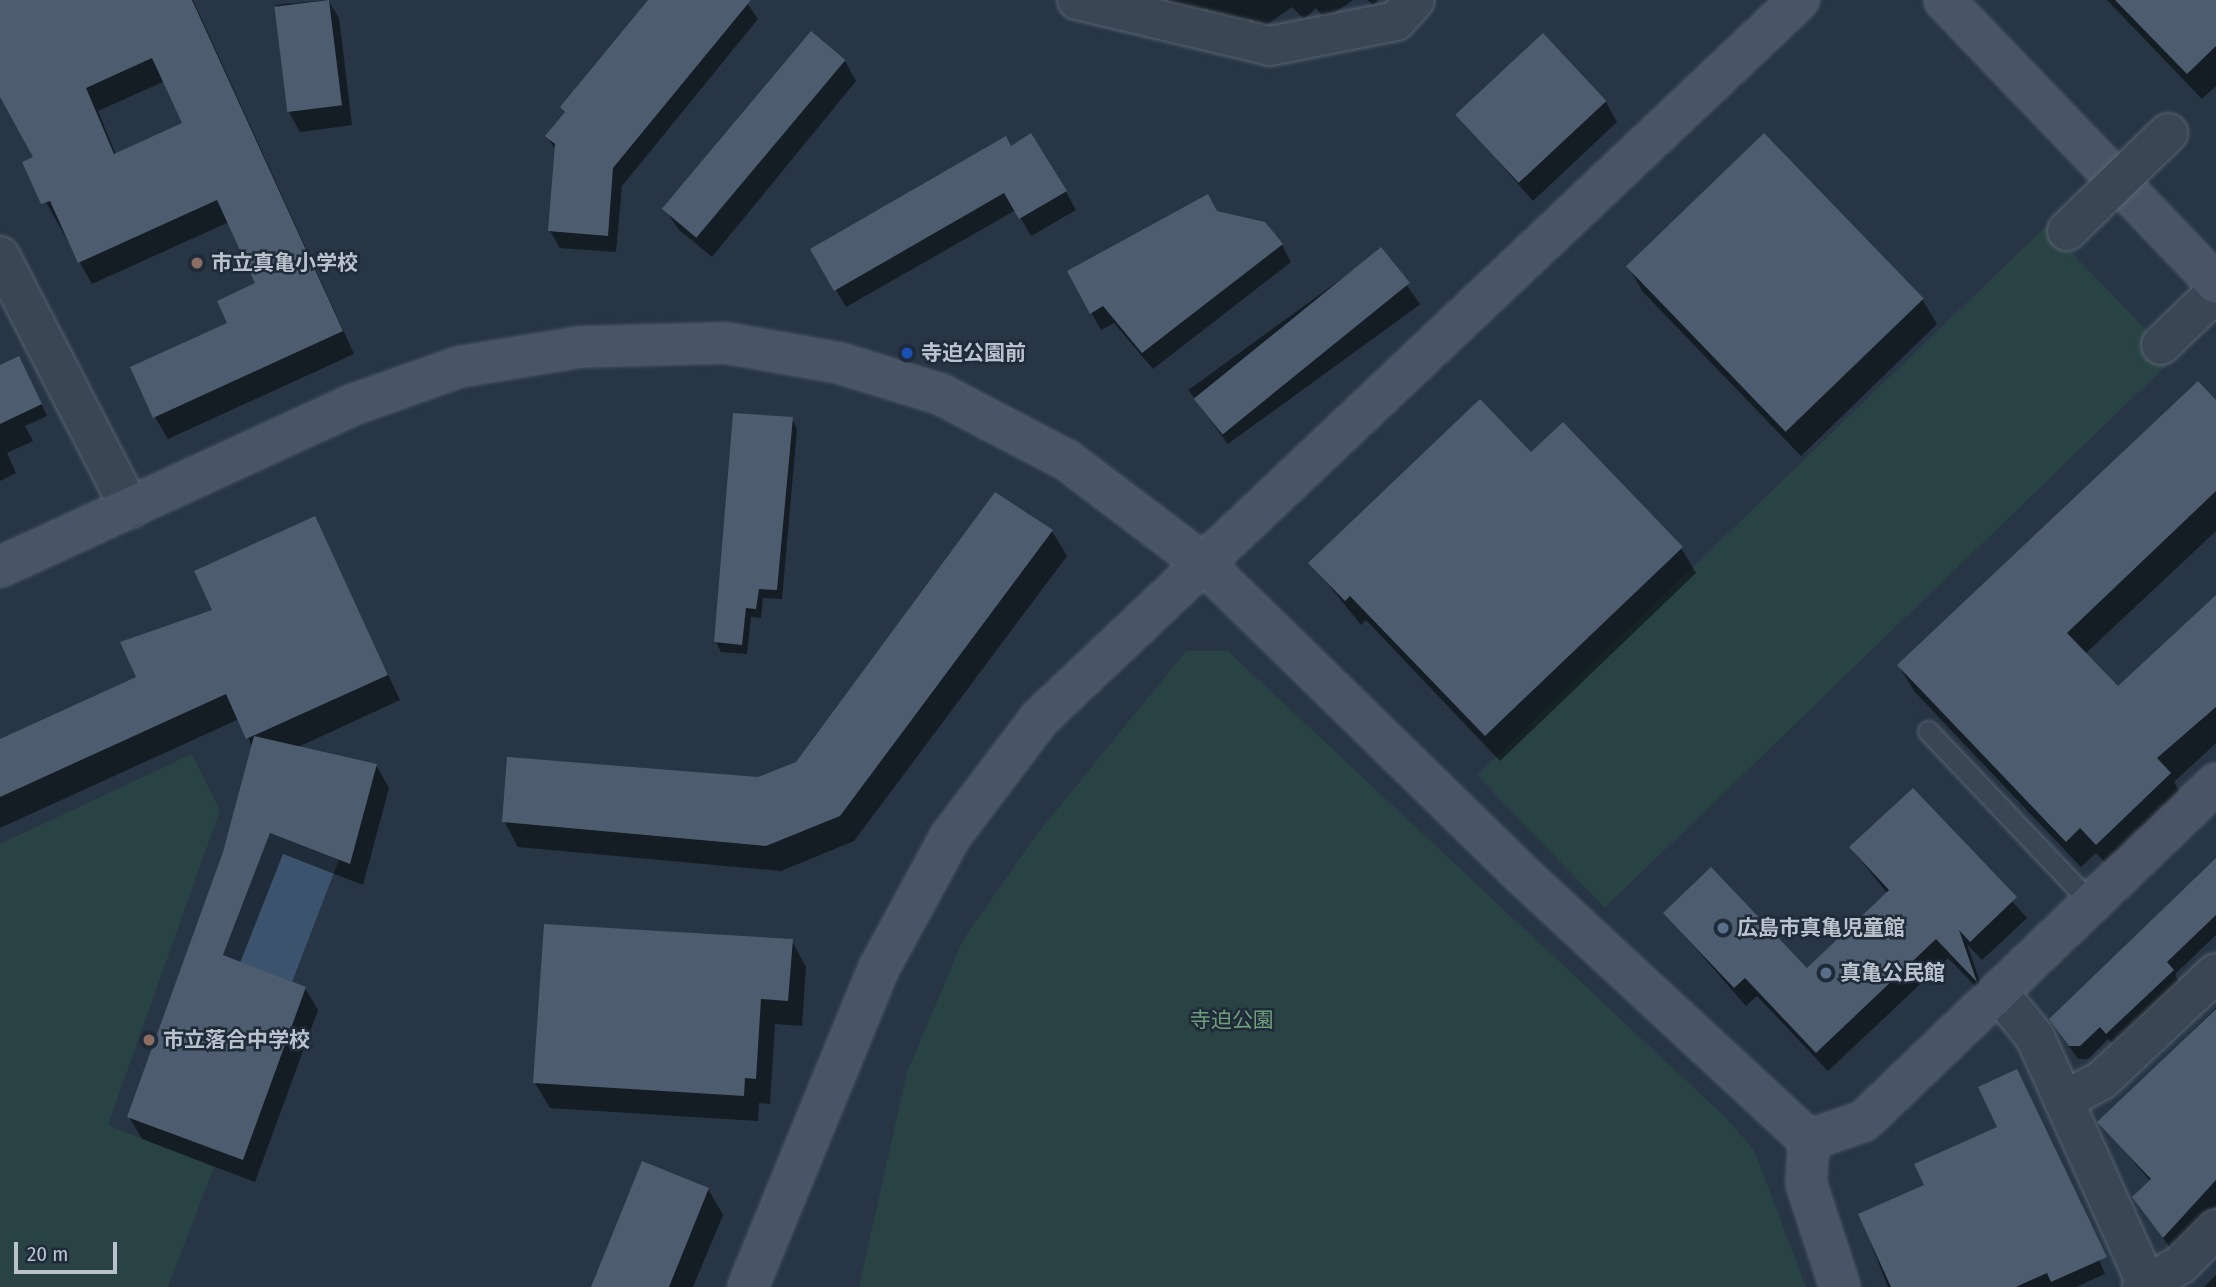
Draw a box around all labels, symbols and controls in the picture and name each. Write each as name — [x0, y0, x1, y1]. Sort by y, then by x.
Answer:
place label: 市立真亀小学校 — [211, 250, 358, 276]
marker: 市立真亀小学校 — [189, 255, 205, 271]
place label: 寺迫公園前 — [921, 340, 1026, 366]
marker: 寺迫公園前 — [899, 345, 915, 361]
place label: 広島市真亀児童館 — [1737, 915, 1905, 941]
marker: 広島市真亀児童館 — [1715, 920, 1731, 936]
place label: 真亀公民館 — [1840, 960, 1945, 986]
marker: 真亀公民館 — [1818, 965, 1834, 981]
park label: 寺迫公園 — [1190, 1007, 1274, 1033]
place label: 市立落合中学校 — [163, 1027, 310, 1053]
marker: 市立落合中学校 — [141, 1032, 157, 1048]
scale bar — [18, 1228, 121, 1272]
text: 20 m — [27, 1241, 68, 1267]

